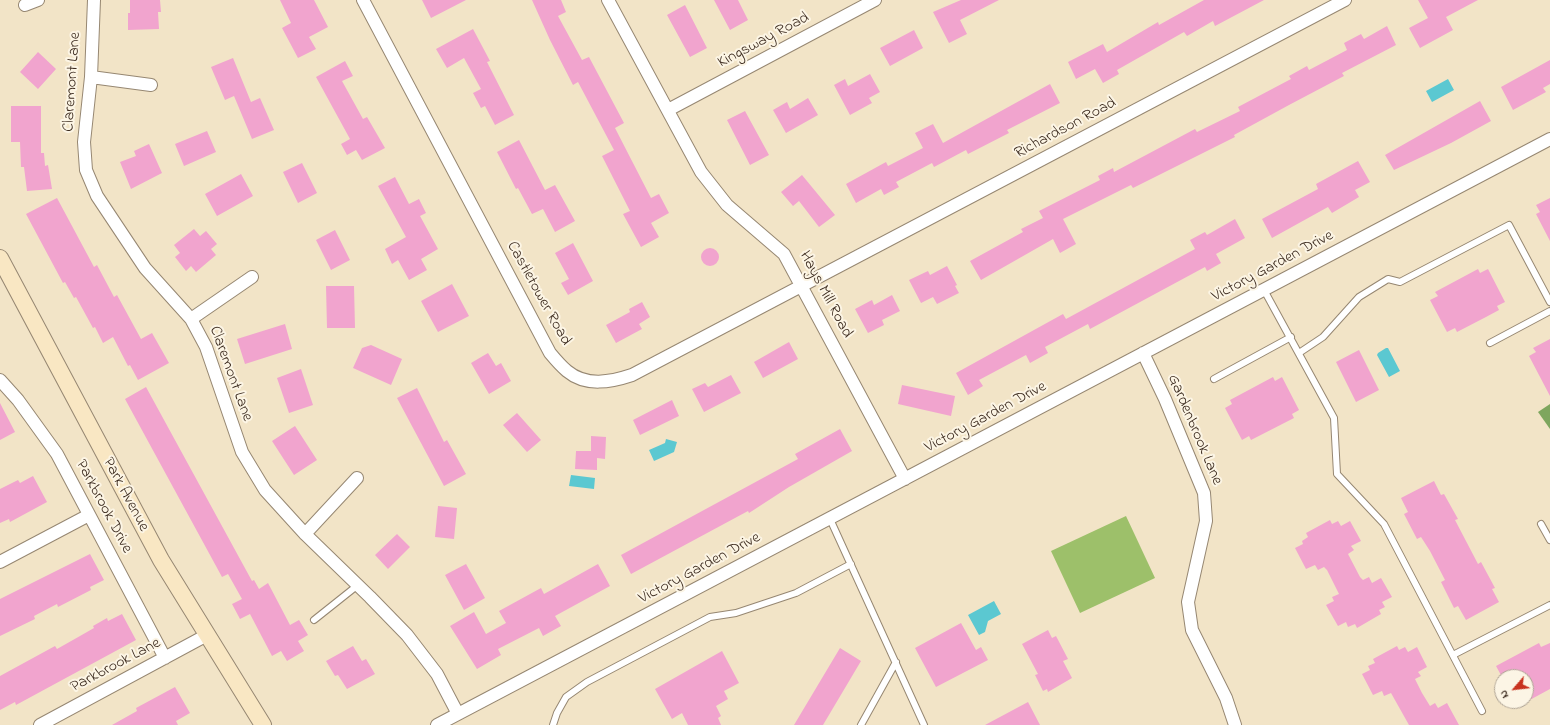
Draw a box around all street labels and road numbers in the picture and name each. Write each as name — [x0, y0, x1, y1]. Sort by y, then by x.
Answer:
street label: Kingsway Road — [715, 9, 813, 73]
street label: Claremont Lane — [60, 32, 86, 132]
street label: Richardson Road — [1012, 94, 1120, 164]
street label: Victory Garden Drive — [1209, 227, 1337, 307]
street label: Castletower Road — [502, 239, 574, 349]
street label: Hays Mill Road — [794, 248, 856, 342]
street label: Claremont Lane — [204, 324, 256, 424]
street label: Gardenbrook Lane — [1162, 372, 1226, 488]
street label: Victory Garden Drive — [922, 378, 1050, 458]
street label: Park Avenue — [98, 455, 152, 535]
street label: Parkbrook Drive — [70, 457, 136, 557]
street label: Victory Garden Drive — [636, 529, 764, 609]
street label: Parkbrook Lane — [68, 634, 164, 698]

